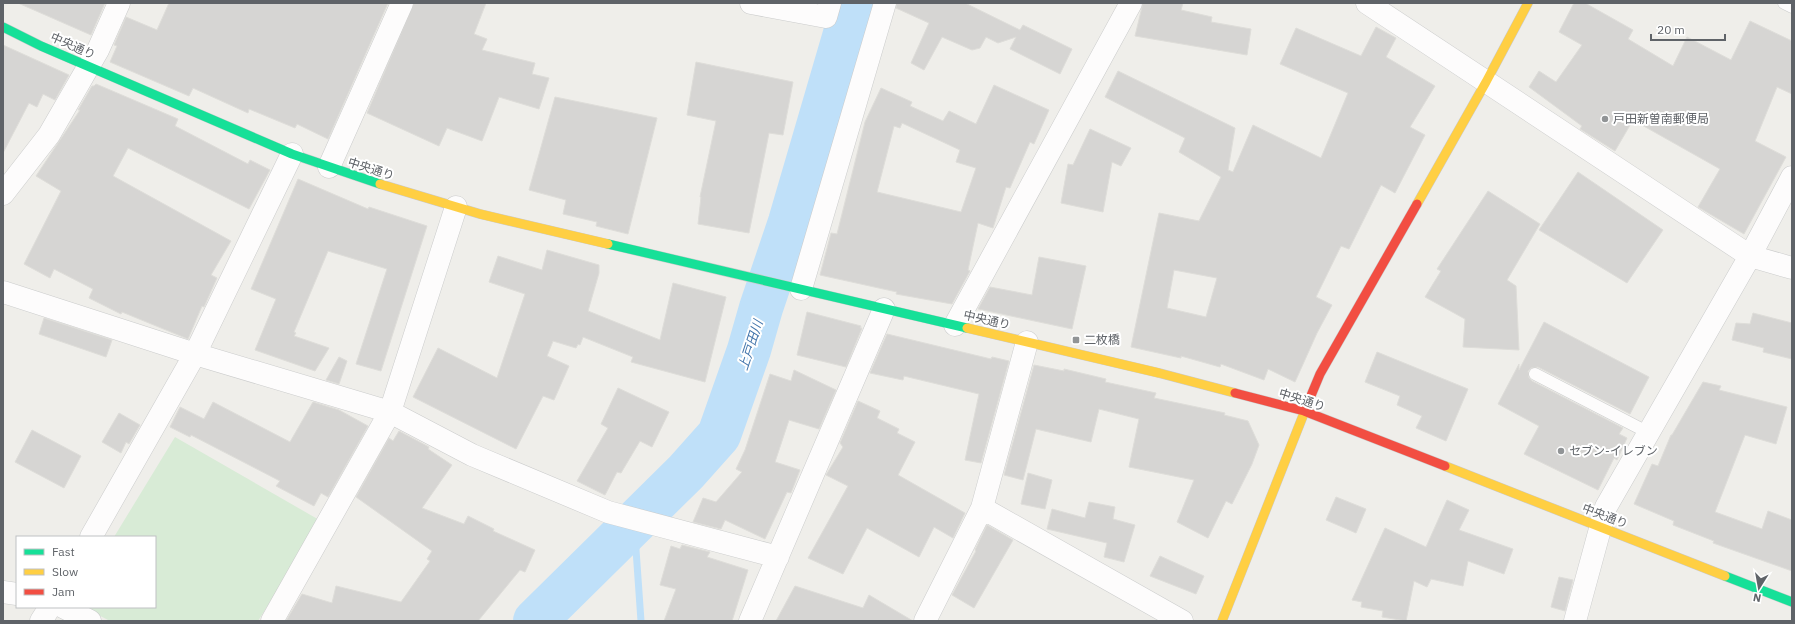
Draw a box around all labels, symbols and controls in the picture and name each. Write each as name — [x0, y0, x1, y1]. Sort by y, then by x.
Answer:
scale bar — [1651, 16, 1725, 42]
text: 20 m — [1657, 22, 1685, 37]
street label: 中央通り — [48, 29, 98, 62]
place label: 戸田新曽南郵便局 — [1613, 111, 1709, 126]
marker: 戸田新曽南郵便局 — [1600, 114, 1610, 124]
street label: 中央通り — [346, 154, 396, 183]
street label: 中央通り — [962, 307, 1012, 332]
water label: 上戸田川 — [734, 316, 767, 373]
place label: 二枚橋 — [1084, 332, 1120, 347]
marker: 二枚橋 — [1071, 335, 1081, 345]
street label: 中央通り — [1277, 385, 1327, 414]
place label: セブン-イレブン — [1569, 443, 1658, 458]
marker: セブン-イレブン — [1556, 446, 1566, 456]
street label: 中央通り — [1580, 500, 1630, 531]
legend — [16, 536, 156, 608]
text: Fast — [52, 544, 75, 559]
text: Slow — [52, 564, 78, 579]
north arrow — [1739, 568, 1779, 608]
text: Jam — [52, 584, 75, 599]
text: N — [1752, 590, 1762, 605]

